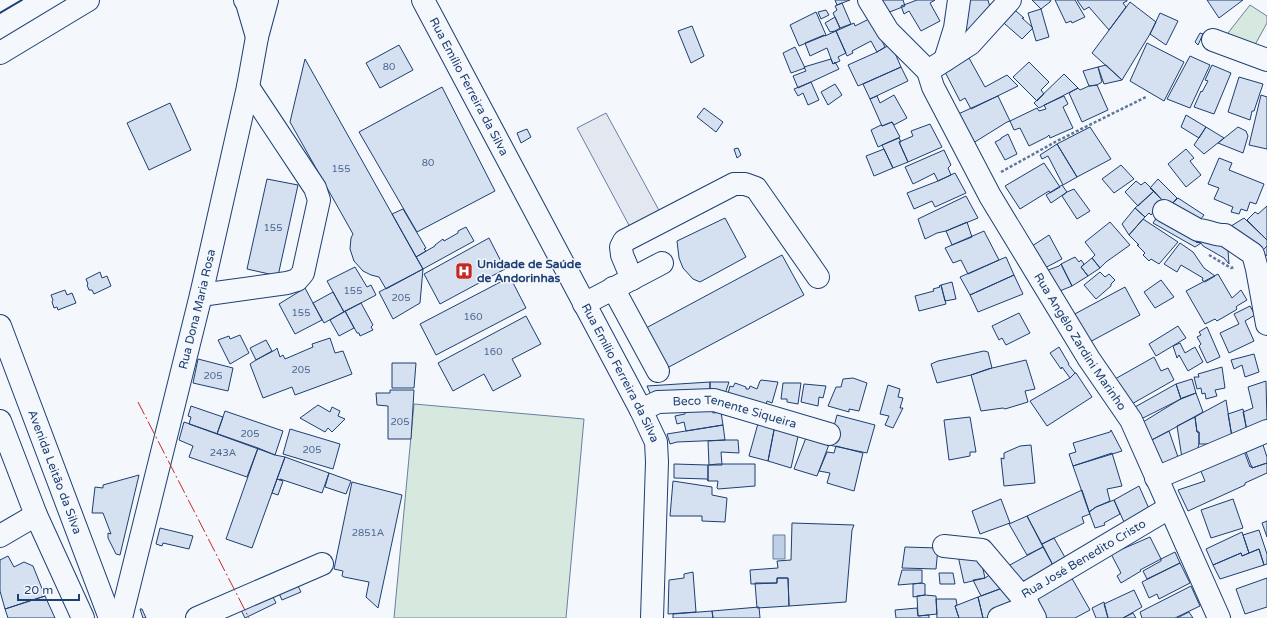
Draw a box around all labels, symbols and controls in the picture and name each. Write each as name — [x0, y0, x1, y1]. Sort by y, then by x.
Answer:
street label: Rua Emílio Ferreira da Silva — [427, 15, 511, 158]
house number: 80 — [383, 61, 395, 73]
house number: 80 — [422, 157, 434, 169]
house number: 155 — [332, 163, 350, 175]
house number: 155 — [264, 222, 282, 234]
street label: Rua Dona Maria Rosa — [176, 248, 218, 371]
place label: Unidade de Saúde de Andorinhas — [477, 257, 581, 285]
hospital icon: Unidade de Saúde de Andorinhas — [454, 261, 474, 281]
street label: Rua Angêlo Zardini Marinho — [1031, 270, 1129, 413]
house number: 155 — [344, 285, 362, 297]
house number: 205 — [392, 292, 410, 304]
street label: Rua Emílio Ferreira da Silva — [579, 301, 662, 445]
house number: 155 — [292, 307, 310, 319]
house number: 160 — [464, 311, 482, 323]
house number: 160 — [484, 346, 502, 358]
house number: 205 — [292, 364, 310, 376]
house number: 205 — [204, 370, 222, 382]
street label: Beco Tenente Siqueira — [672, 392, 798, 431]
street label: Avenida Leitão da Silva — [25, 408, 85, 536]
house number: 205 — [391, 416, 409, 428]
house number: 205 — [241, 428, 259, 440]
house number: 205 — [303, 444, 321, 456]
house number: 243A — [210, 447, 236, 459]
street label: Rua José Benedito Cristo — [1019, 516, 1148, 601]
house number: 2851A — [352, 527, 384, 539]
scale bar — [18, 576, 79, 602]
text: 20 m — [24, 583, 53, 597]

